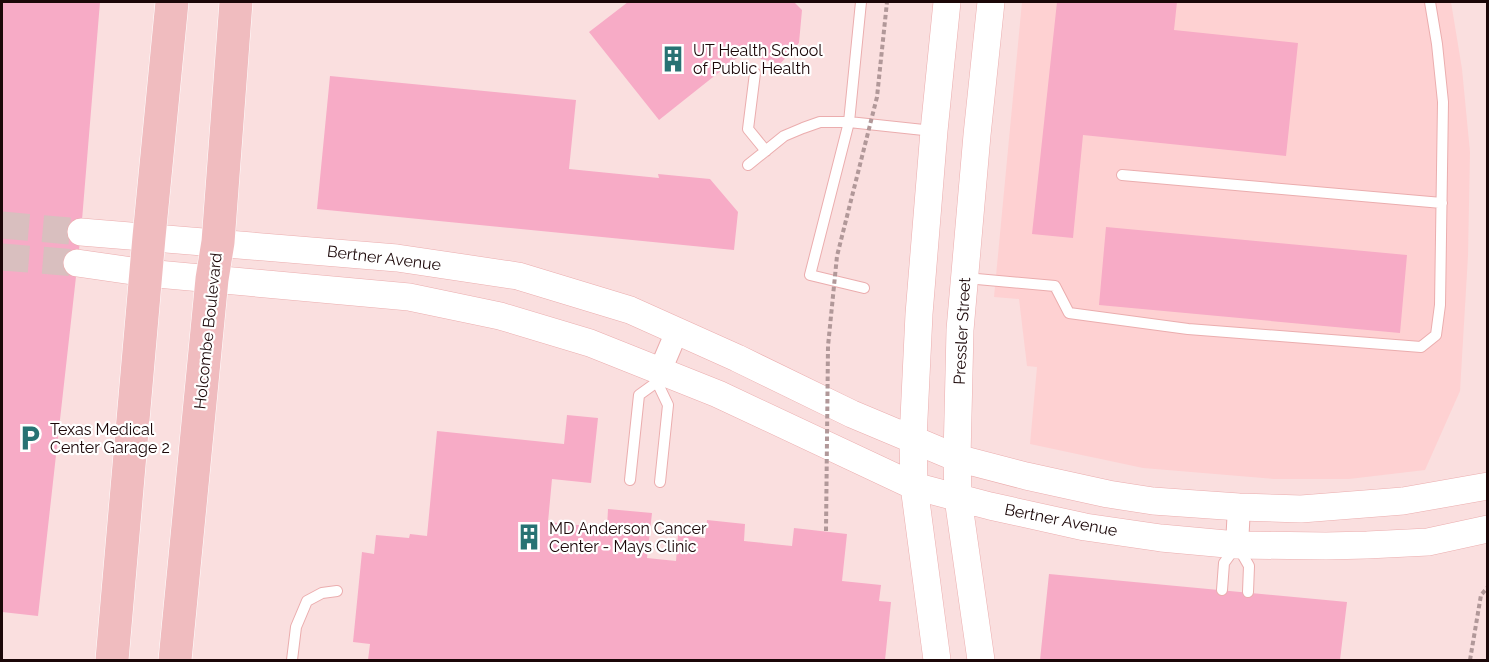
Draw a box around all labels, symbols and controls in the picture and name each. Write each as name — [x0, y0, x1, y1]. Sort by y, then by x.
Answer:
place label: UT Health School of Public Health — [693, 41, 823, 78]
building icon: UT Health School of Public Health — [658, 44, 688, 74]
street label: Bertner Avenue — [326, 242, 442, 274]
street label: Holcombe Boulevard — [190, 252, 226, 410]
street label: Pressler Street — [950, 276, 974, 385]
place label: Texas Medical Center Garage 2 — [50, 420, 170, 457]
parking icon: Texas Medical Center Garage 2 — [15, 423, 45, 453]
street label: Bertner Avenue — [1003, 500, 1119, 540]
place label: MD Anderson Cancer Center - Mays Clinic — [549, 519, 707, 556]
building icon: MD Anderson Cancer Center - Mays Clinic — [514, 522, 544, 552]

